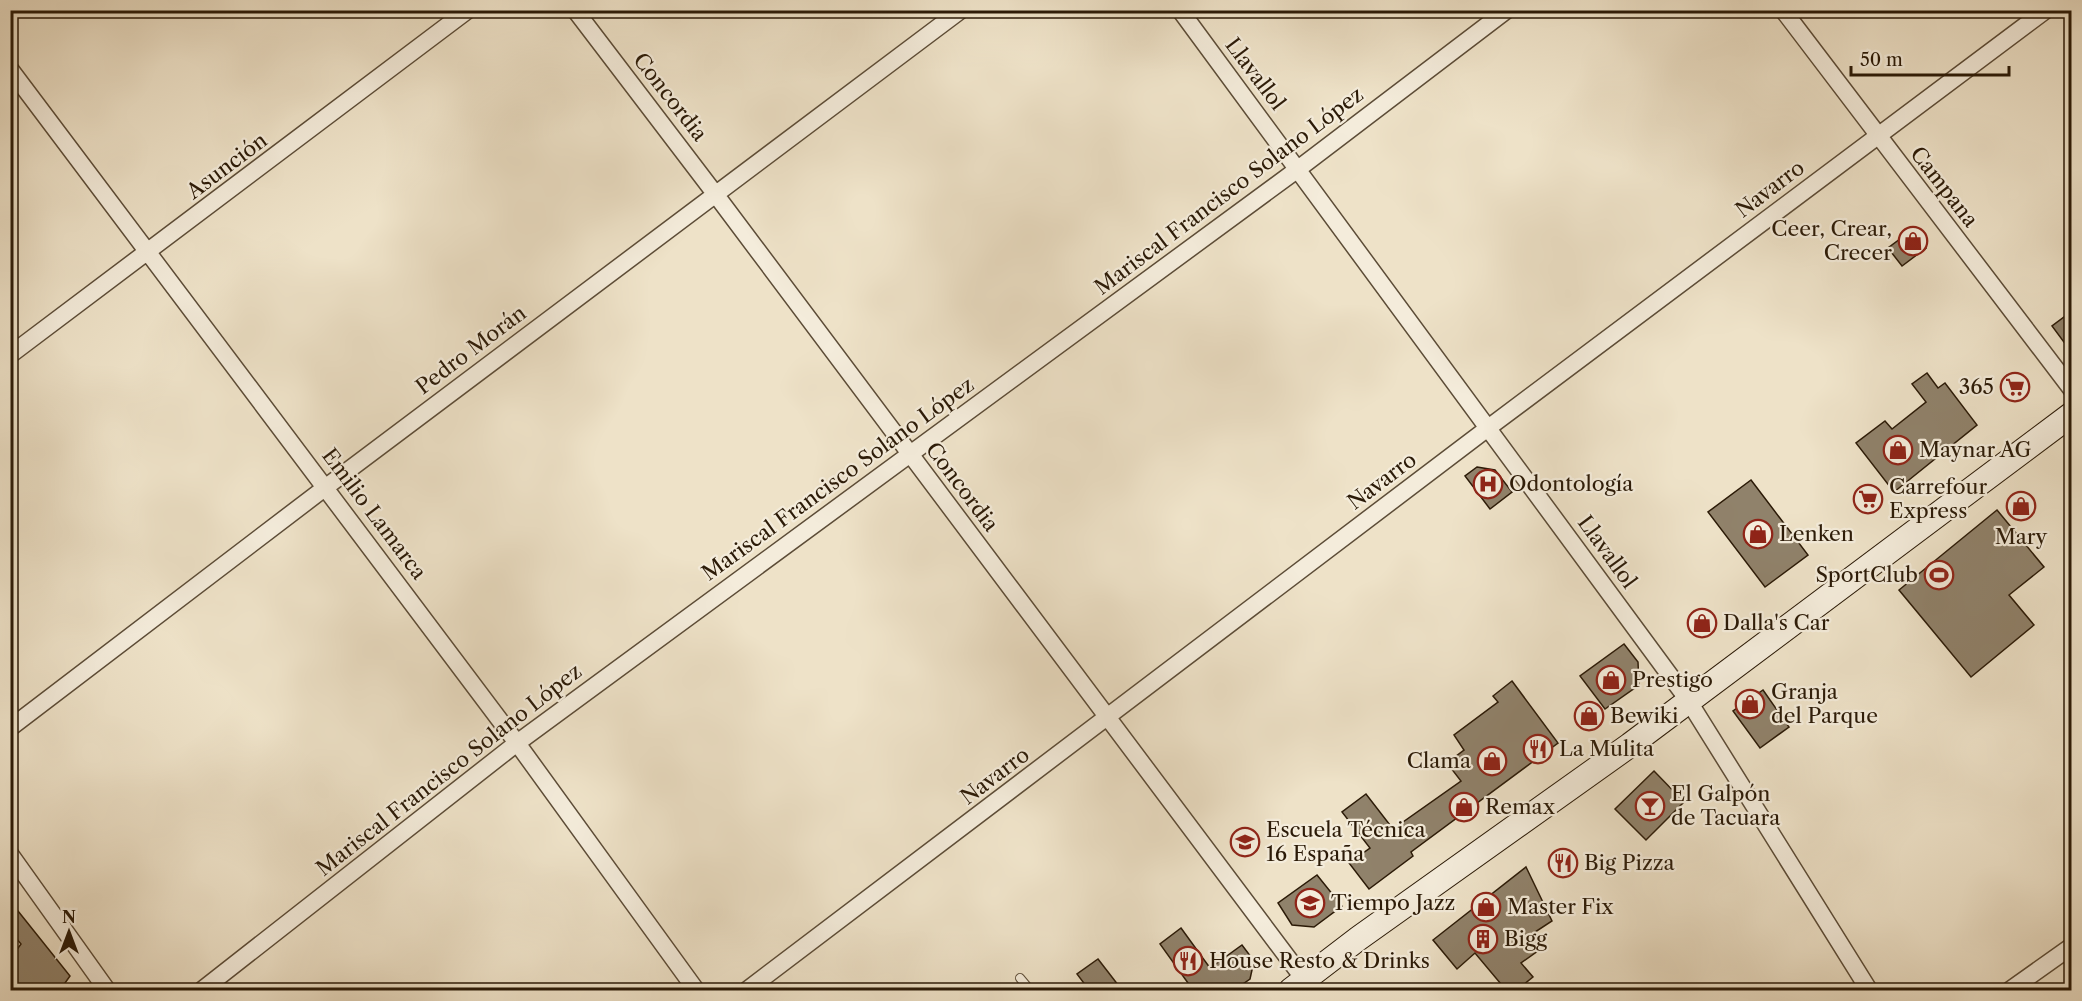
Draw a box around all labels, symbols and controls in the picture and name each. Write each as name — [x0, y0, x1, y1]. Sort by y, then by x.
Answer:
street label: Llavallol — [1220, 33, 1291, 115]
scale bar — [1851, 39, 2008, 77]
street label: Concordia — [628, 48, 713, 146]
text: 50 m — [1860, 49, 1903, 71]
street label: Mariscal Francisco Solano López — [1090, 81, 1368, 300]
street label: Asunción — [181, 127, 272, 205]
street label: Campana — [1905, 142, 1984, 233]
street label: Navarro — [1730, 155, 1809, 223]
place label: Ceer, Crear, Crecer — [1771, 216, 1892, 265]
shop icon: Ceer, Crear, Crecer — [1897, 225, 1929, 257]
street label: Pedro Morán — [411, 300, 531, 399]
supermarket icon: 365 — [1999, 371, 2031, 403]
street label: Mariscal Francisco Solano López — [697, 372, 978, 586]
place label: 365 — [1959, 374, 1994, 399]
shop icon: Maynar AG — [1882, 434, 1914, 466]
street label: Concordia — [921, 437, 1005, 537]
place label: Maynar AG — [1919, 437, 2032, 462]
street label: Emilio Lamarca — [317, 443, 432, 585]
street label: Navarro — [1342, 447, 1421, 515]
hospital icon: Odontología — [1472, 468, 1504, 500]
place label: Odontología — [1509, 471, 1634, 496]
place label: Carrefour Express — [1889, 474, 1987, 523]
supermarket icon: Carrefour Express — [1852, 483, 1884, 515]
shop icon: Mary — [2005, 490, 2037, 522]
street label: Llavallol — [1573, 510, 1642, 593]
shop icon: Lenken — [1742, 518, 1774, 550]
place label: Lenken — [1779, 521, 1854, 546]
place label: Mary — [1995, 524, 2048, 549]
sports icon: SportClub — [1923, 559, 1955, 591]
place label: SportClub — [1815, 562, 1918, 587]
shop icon: Dalla's Car — [1686, 607, 1718, 639]
place label: Dalla's Car — [1723, 610, 1830, 635]
street label: Mariscal Francisco Solano López — [311, 658, 586, 881]
shop icon: Prestigo — [1595, 664, 1627, 696]
place label: Prestigo — [1632, 667, 1713, 692]
place label: Granja del Parque — [1771, 679, 1878, 728]
shop icon: Granja del Parque — [1734, 688, 1766, 720]
shop icon: Bewiki — [1573, 700, 1605, 732]
place label: Bewiki — [1610, 703, 1678, 728]
restaurant icon: La Mulita — [1522, 733, 1554, 765]
place label: La Mulita — [1559, 736, 1655, 761]
street label: Navarro — [955, 742, 1034, 810]
shop icon: Clama — [1476, 745, 1508, 777]
place label: Clama — [1407, 748, 1472, 773]
place label: El Galpón de Tacuara — [1671, 781, 1781, 830]
bar icon: El Galpón de Tacuara — [1634, 790, 1666, 822]
shop icon: Remax — [1448, 791, 1480, 823]
place label: Remax — [1485, 794, 1556, 819]
place label: Escuela Técnica 16 España — [1266, 817, 1427, 866]
school or university icon: Escuela Técnica 16 España — [1229, 826, 1261, 858]
restaurant icon: Big Pizza — [1547, 847, 1579, 879]
place label: Big Pizza — [1584, 850, 1676, 875]
school or university icon: Tiempo Jazz — [1294, 887, 1326, 919]
place label: Tiempo Jazz — [1331, 890, 1455, 915]
shop icon: Master Fix — [1470, 891, 1502, 923]
place label: Master Fix — [1507, 894, 1614, 919]
north arrow — [39, 902, 99, 962]
text: N — [62, 907, 76, 927]
building icon: Bigg — [1467, 923, 1499, 955]
place label: Bigg — [1504, 926, 1548, 951]
restaurant icon: House Resto & Drinks — [1172, 945, 1204, 977]
place label: House Resto & Drinks — [1209, 948, 1430, 973]

